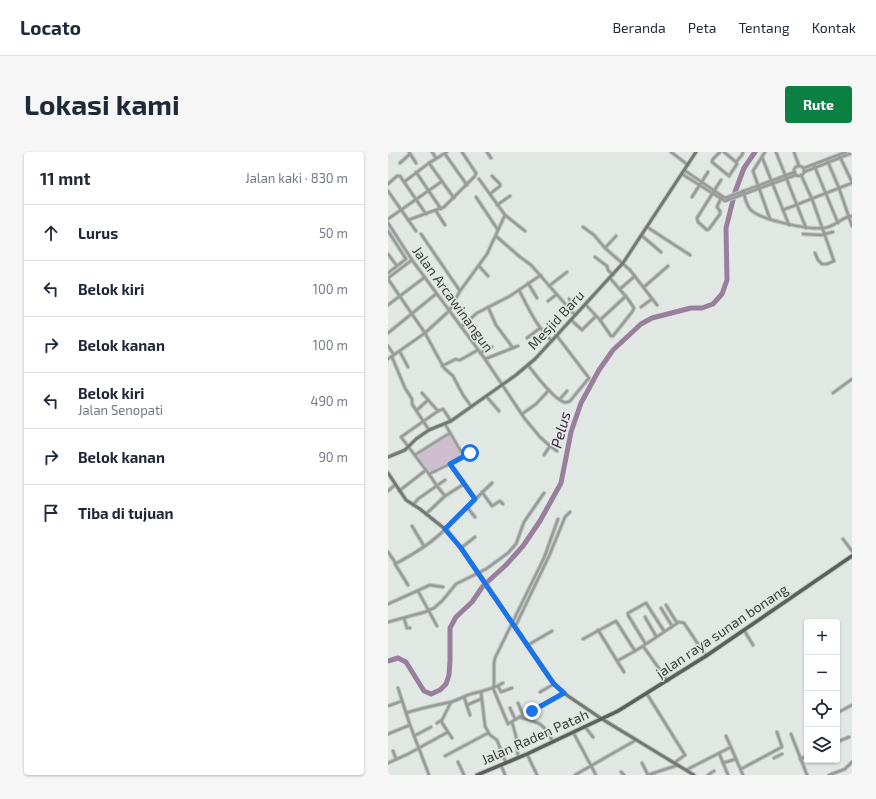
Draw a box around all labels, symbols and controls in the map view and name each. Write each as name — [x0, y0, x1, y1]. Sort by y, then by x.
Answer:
text: Locato — [20, 16, 81, 39]
text: Beranda — [612, 19, 666, 36]
text: Peta — [688, 19, 716, 36]
text: Tentang — [738, 19, 790, 36]
text: Kontak — [812, 19, 856, 36]
button: Rute — [785, 86, 852, 123]
text: Lokasi kami — [24, 87, 180, 121]
text: 11 mnt — [40, 168, 91, 188]
text: Jalan kaki · 830 m — [245, 170, 348, 186]
icon: ahead — [40, 222, 62, 244]
text: Lurus — [78, 224, 118, 242]
text: 50 m — [319, 225, 348, 241]
street label: Jalan Arcawinangun — [409, 242, 498, 355]
icon: left — [40, 278, 62, 300]
text: Belok kiri — [78, 280, 144, 298]
text: 100 m — [313, 281, 348, 297]
street label: Mesjid Baru — [524, 286, 587, 353]
icon: right — [40, 334, 62, 356]
text: Belok kanan — [78, 336, 165, 354]
text: 100 m — [313, 337, 348, 353]
text: Belok kiri — [78, 384, 144, 402]
icon: left — [40, 390, 62, 412]
text: 490 m — [310, 393, 348, 409]
text: Jalan Senopati — [78, 402, 163, 418]
water label: Pelus — [547, 409, 574, 450]
route start — [461, 444, 479, 462]
icon: right — [40, 446, 62, 468]
text: Belok kanan — [78, 448, 165, 466]
text: 90 m — [318, 449, 348, 465]
icon: arrive — [40, 502, 62, 524]
text: Tiba di tujuan — [78, 504, 174, 522]
street label: jalan raya sunan bonang — [652, 580, 791, 681]
map controls — [804, 619, 840, 763]
button: + — [804, 619, 840, 655]
button: − — [804, 655, 840, 691]
button: locate — [804, 691, 840, 727]
route end — [523, 702, 541, 720]
street label: Jalan Raden Patah — [478, 705, 591, 768]
button: layers — [804, 727, 840, 763]

